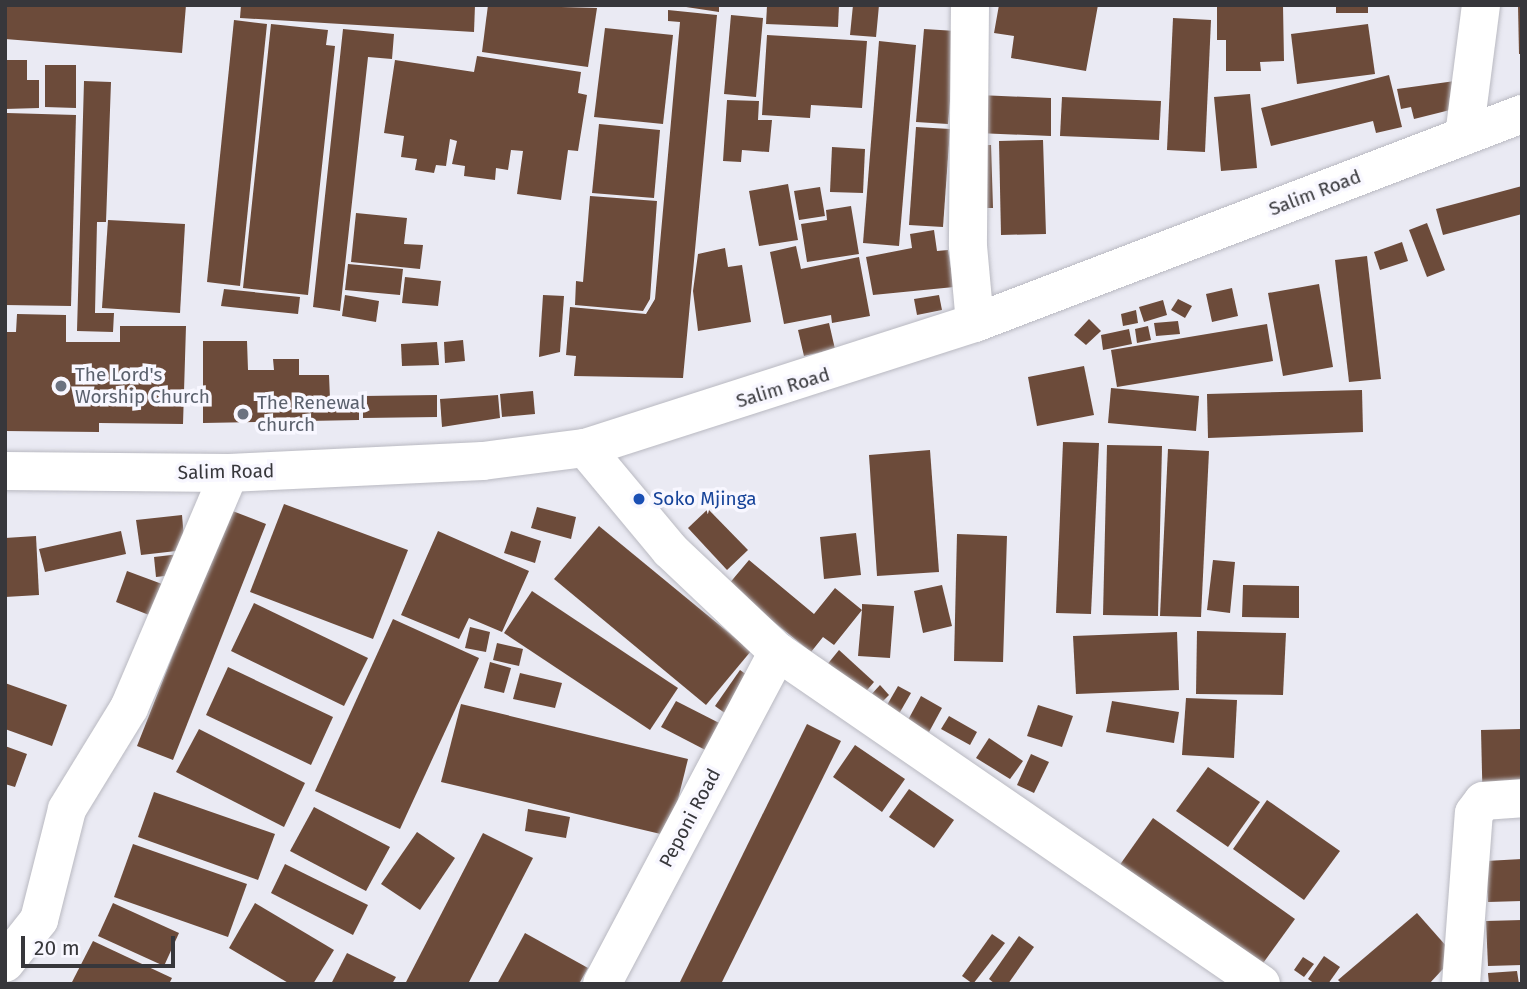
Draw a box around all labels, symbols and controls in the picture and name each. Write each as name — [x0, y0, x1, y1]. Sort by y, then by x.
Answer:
street label: Salim Road — [1266, 165, 1364, 221]
street label: Salim Road — [733, 363, 833, 413]
place label: The Lord's Worship Church — [75, 364, 210, 408]
marker: The Lord's Worship Church — [53, 378, 69, 394]
place label: The Renewal church — [257, 392, 366, 436]
marker: The Renewal church — [235, 406, 251, 422]
street label: Salim Road — [178, 460, 274, 484]
place label: Soko Mjinga — [653, 488, 757, 510]
marker: Soko Mjinga — [631, 491, 647, 507]
street label: Peponi Road — [654, 765, 726, 871]
scale bar — [24, 922, 178, 966]
text: 20 m — [34, 935, 80, 961]

